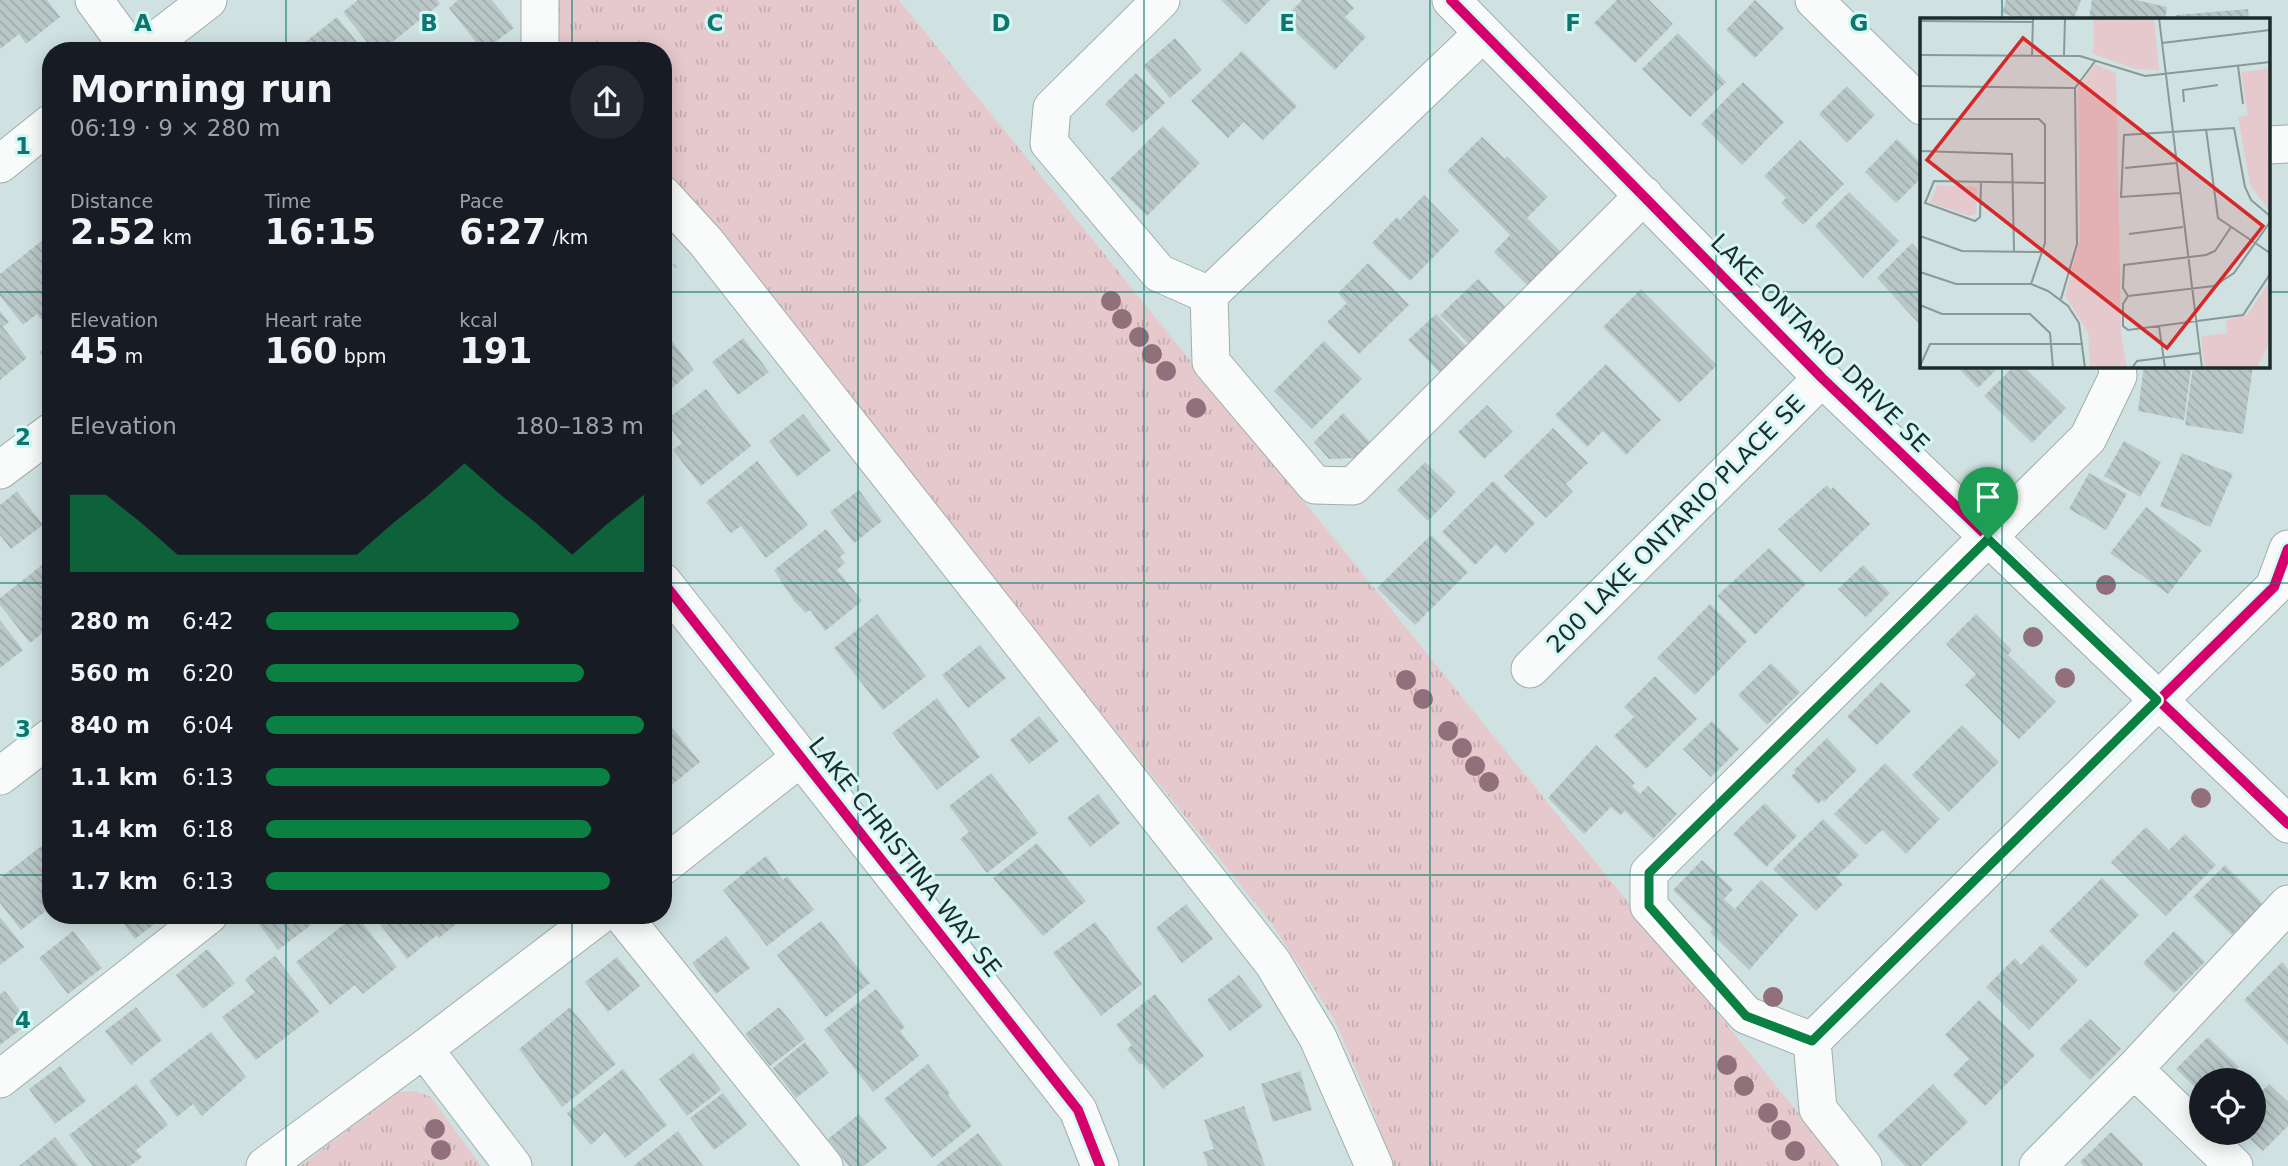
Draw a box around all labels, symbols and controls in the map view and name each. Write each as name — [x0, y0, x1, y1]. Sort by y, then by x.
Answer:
text: A — [134, 10, 152, 36]
text: B — [420, 10, 438, 36]
text: C — [707, 10, 723, 36]
text: D — [991, 10, 1011, 36]
text: E — [1279, 10, 1295, 36]
text: F — [1565, 10, 1581, 36]
text: G — [1850, 10, 1868, 36]
inset map — [1920, 18, 2270, 368]
button: share — [570, 65, 644, 139]
text: Morning run — [70, 67, 333, 111]
text: 06:19 · 9 × 280 m — [70, 115, 280, 141]
text: 1 — [15, 133, 31, 159]
text: Distance — [70, 190, 153, 212]
text: Time — [265, 190, 311, 212]
text: Pace — [459, 190, 504, 212]
text: 2.52 — [70, 212, 156, 252]
text: 16:15 — [265, 212, 376, 252]
text: 6:27 — [459, 212, 546, 252]
text: km — [156, 226, 192, 248]
text: /km — [546, 226, 588, 248]
street label: LAKE ONTARIO DRIVE SE — [1705, 228, 1935, 458]
text: Elevation — [70, 309, 158, 331]
text: Heart rate — [265, 309, 362, 331]
text: kcal — [459, 309, 498, 331]
text: 45 — [70, 331, 119, 371]
text: 160 — [265, 331, 338, 371]
text: 191 — [459, 331, 532, 371]
text: m — [119, 345, 143, 367]
text: bpm — [338, 345, 386, 367]
street label: 200 LAKE ONTARIO PLACE SE — [1541, 389, 1811, 659]
text: Elevation — [70, 413, 177, 439]
text: 180–183 m — [515, 413, 644, 439]
text: 2 — [15, 424, 31, 450]
pin — [1958, 467, 2018, 539]
icon: arrive — [1969, 478, 2007, 516]
text: 280 m — [70, 608, 150, 634]
text: 6:42 — [182, 608, 234, 634]
text: 560 m — [70, 660, 150, 686]
text: 6:20 — [182, 660, 234, 686]
text: 840 m — [70, 712, 150, 738]
text: 6:04 — [182, 712, 234, 738]
text: 3 — [15, 716, 31, 742]
street label: LAKE CHRISTINA WAY SE — [803, 732, 1007, 982]
text: 1.1 km — [70, 764, 158, 790]
text: 6:13 — [182, 764, 234, 790]
text: 1.4 km — [70, 816, 158, 842]
text: 6:18 — [182, 816, 234, 842]
text: 1.7 km — [70, 868, 158, 894]
text: 6:13 — [182, 868, 234, 894]
text: 4 — [15, 1007, 31, 1033]
map controls — [2189, 1068, 2266, 1145]
button: locate — [2189, 1068, 2266, 1145]

